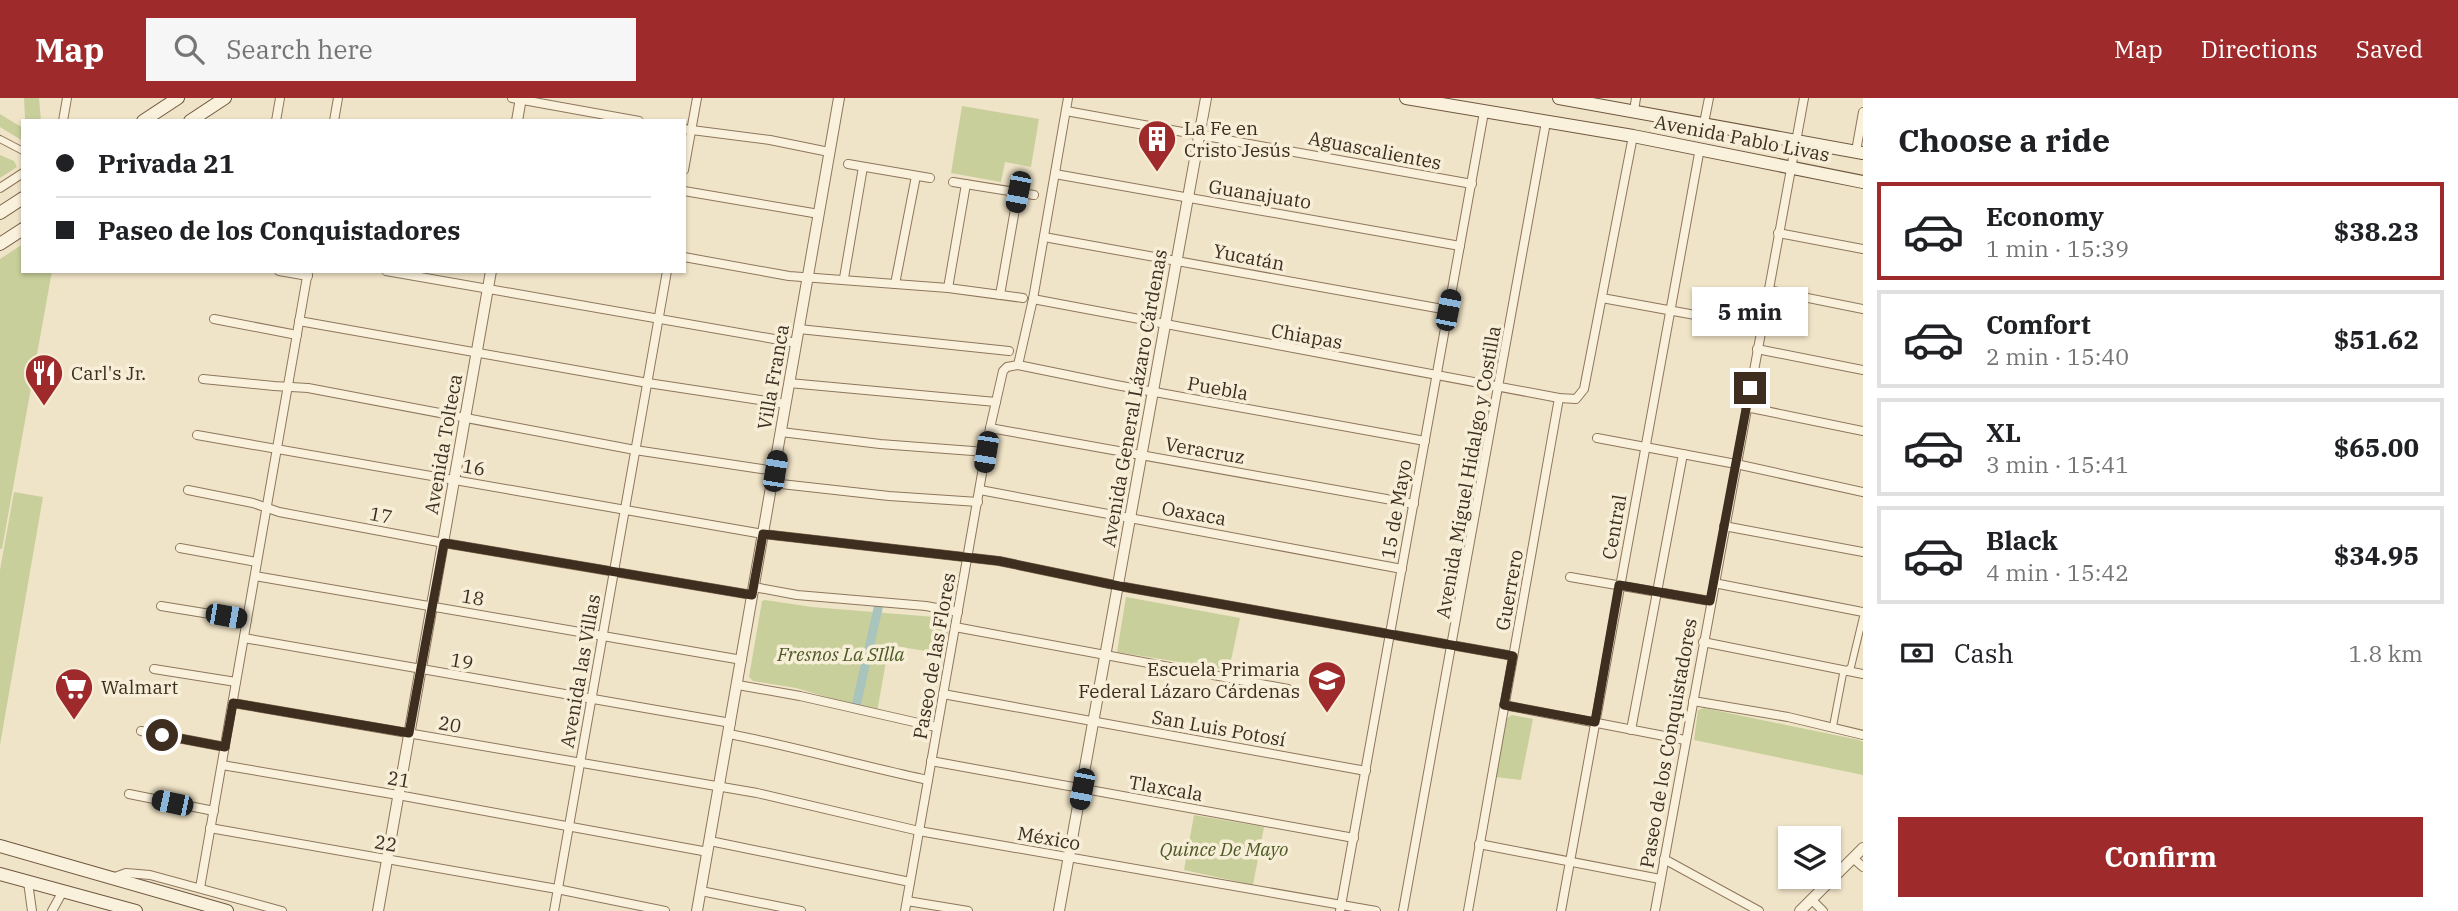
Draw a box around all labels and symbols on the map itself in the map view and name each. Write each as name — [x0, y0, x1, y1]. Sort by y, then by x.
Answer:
street label: Avenida Pablo Livas — [1652, 109, 1832, 167]
place label: La Fe en Cristo Jesús — [1184, 116, 1290, 162]
building icon: La Fe en Cristo Jesús — [1136, 118, 1178, 173]
street label: Aguascalientes — [1306, 125, 1444, 175]
car — [1004, 169, 1033, 215]
street label: Guanajuato — [1207, 174, 1313, 214]
street label: Yucatán — [1211, 238, 1287, 276]
street label: Avenida General Lázaro Cárdenas — [1096, 247, 1172, 549]
callout: 5 min — [1692, 286, 1808, 336]
car — [1434, 287, 1463, 333]
street label: Chiapas — [1269, 318, 1345, 354]
street label: Villa Franca — [752, 322, 794, 432]
street label: Avenida Miguel Hidalgo y Costilla — [1430, 324, 1506, 620]
restaurant icon: Carl's Jr. — [23, 352, 65, 407]
place label: Carl's Jr. — [71, 361, 146, 385]
street label: Puebla — [1186, 371, 1250, 405]
street label: Avenida Tolteca — [419, 372, 467, 516]
route end — [1734, 372, 1766, 404]
car — [973, 430, 1000, 474]
street label: Veracruz — [1163, 431, 1247, 469]
car — [762, 449, 789, 493]
street label: 16 — [461, 453, 487, 481]
street label: 15 de Mayo — [1375, 457, 1417, 561]
street label: Central — [1596, 492, 1632, 561]
street label: Oaxaca — [1160, 496, 1228, 530]
street label: 17 — [368, 501, 394, 529]
street label: Guerrero — [1490, 548, 1528, 632]
street label: Paseo de las Flores — [908, 571, 960, 741]
street label: 18 — [460, 583, 486, 611]
street label: Avenida las Villas — [555, 592, 605, 750]
car — [204, 602, 249, 630]
street label: Paseo de los Conquistadores — [1634, 616, 1702, 870]
park label: Fresnos La SIlla — [776, 642, 905, 666]
street label: 19 — [449, 647, 475, 675]
place label: Escuela Primaria Federal Lázaro Cárdenas — [1078, 657, 1300, 703]
school or university icon: Escuela Primaria Federal Lázaro Cárdenas — [1306, 659, 1348, 714]
supermarket icon: Walmart — [53, 666, 95, 721]
place label: Walmart — [101, 675, 178, 699]
street label: San Luis Potosí — [1150, 704, 1288, 752]
street label: 20 — [437, 710, 463, 738]
route start — [146, 719, 178, 751]
street label: 21 — [386, 765, 412, 793]
car — [1068, 766, 1097, 812]
street label: Tlaxcala — [1127, 770, 1205, 806]
car — [150, 788, 195, 818]
street label: México — [1016, 821, 1082, 855]
street label: 22 — [373, 829, 399, 857]
park label: Quince De Mayo — [1160, 837, 1288, 861]

